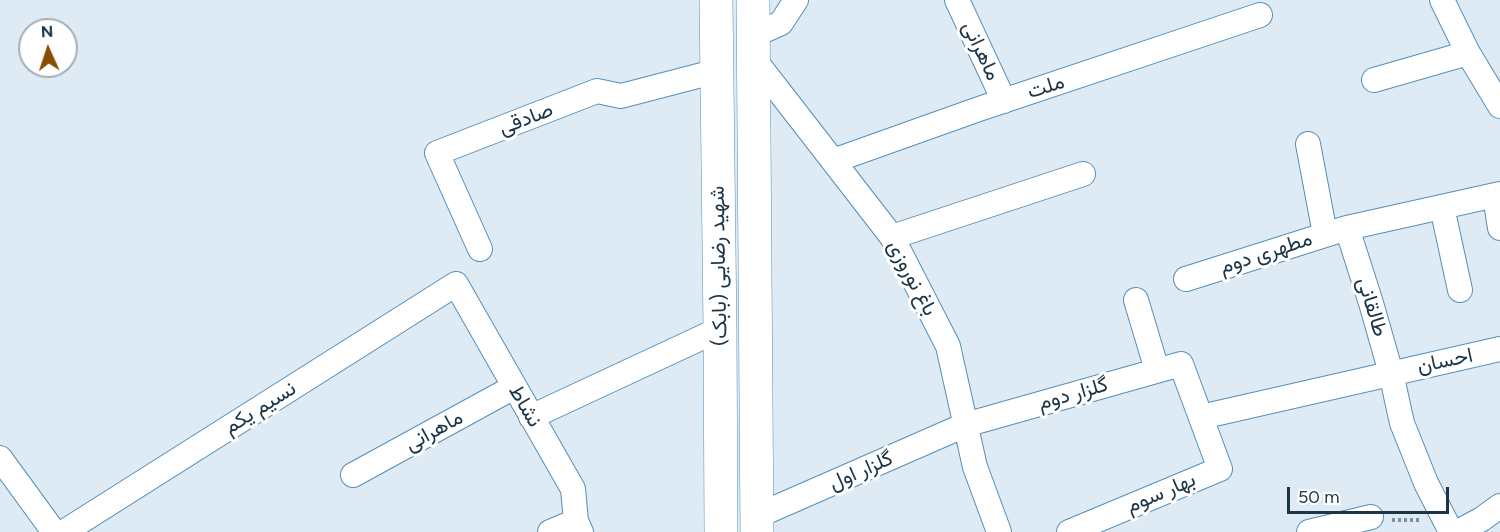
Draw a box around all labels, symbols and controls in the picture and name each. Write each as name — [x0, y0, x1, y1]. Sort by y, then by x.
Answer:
street label: ماهرانی — [956, 17, 1006, 85]
north arrow — [18, 18, 78, 78]
text: N — [40, 22, 54, 41]
street label: ملت — [1024, 69, 1068, 105]
street label: صادقی — [495, 97, 557, 141]
street label: شهید رضایی (بابک) — [705, 186, 733, 346]
street label: مطهری دوم — [1217, 226, 1315, 280]
street label: باغ نوروزی — [882, 236, 942, 320]
street label: طالقانی — [1351, 274, 1393, 340]
street label: احسان — [1415, 343, 1475, 379]
street label: گلزار دوم — [1035, 372, 1111, 416]
street label: نسیم یکم — [219, 376, 301, 440]
street label: نشاط — [503, 380, 547, 432]
street label: ماهرانی — [401, 405, 467, 457]
street label: گلزار اول — [825, 446, 897, 496]
street label: بهار سوم — [1123, 467, 1199, 519]
scale bar — [1290, 475, 1452, 513]
text: 50 m — [1298, 486, 1340, 508]

